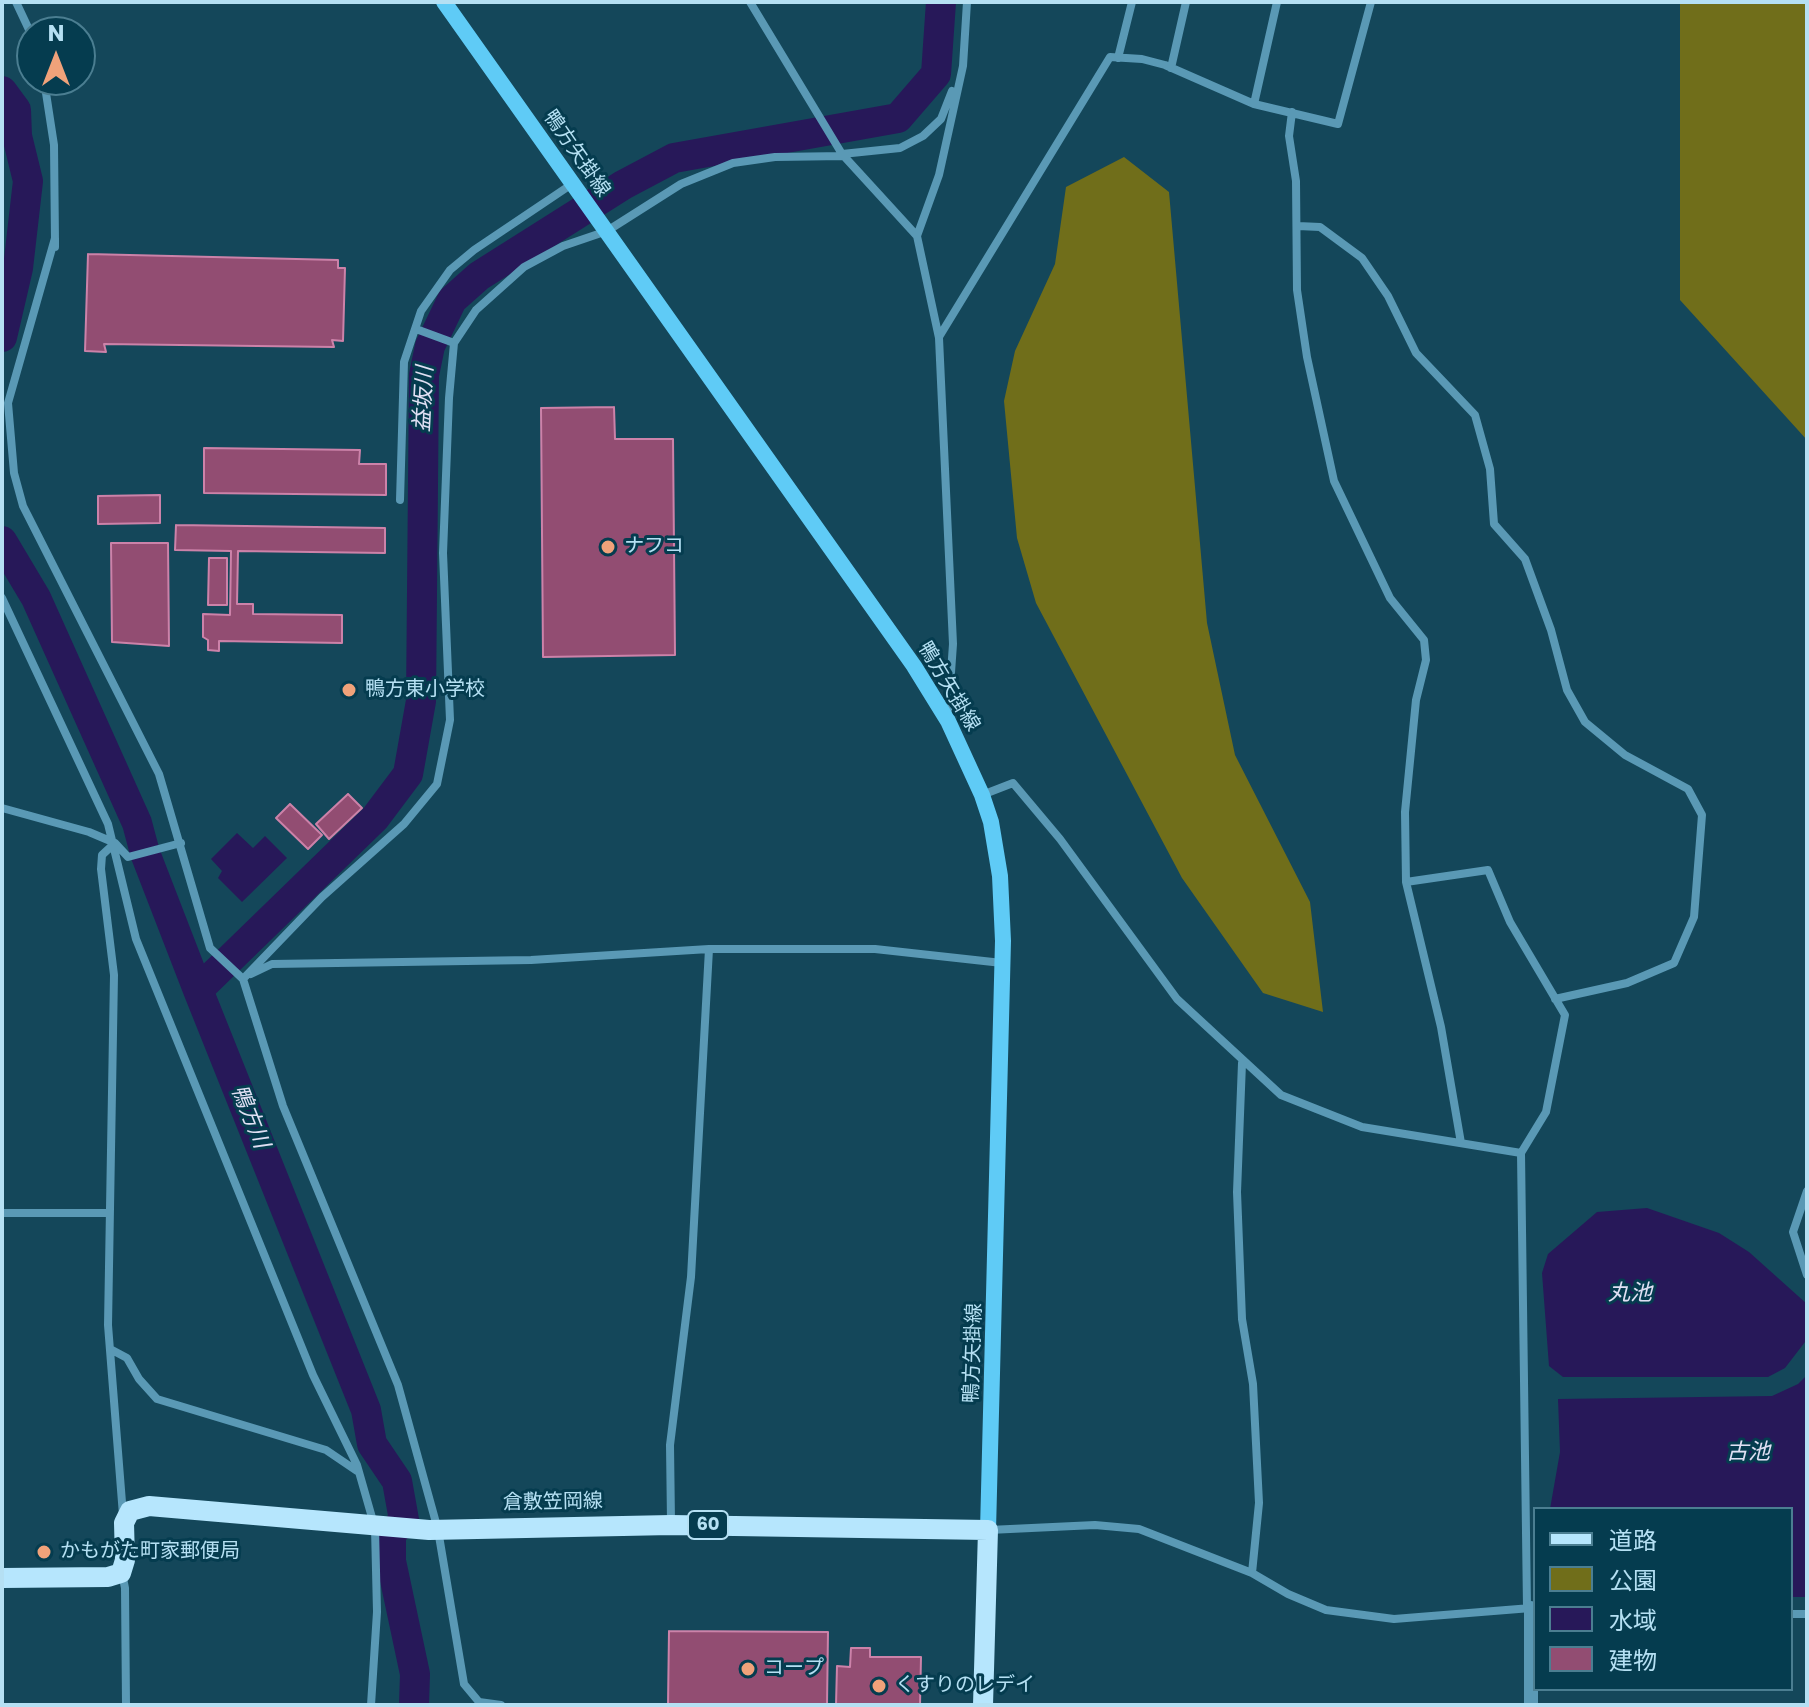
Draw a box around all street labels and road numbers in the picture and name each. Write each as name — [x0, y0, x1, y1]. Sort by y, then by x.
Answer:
street label: 鴨方矢掛線 — [537, 106, 615, 202]
street label: 鴨方矢掛線 — [912, 638, 984, 736]
street label: 鴨方矢掛線 — [960, 1303, 988, 1403]
street label: 倉敷笠岡線 — [503, 1490, 603, 1516]
road number: 60 — [688, 1511, 728, 1539]

